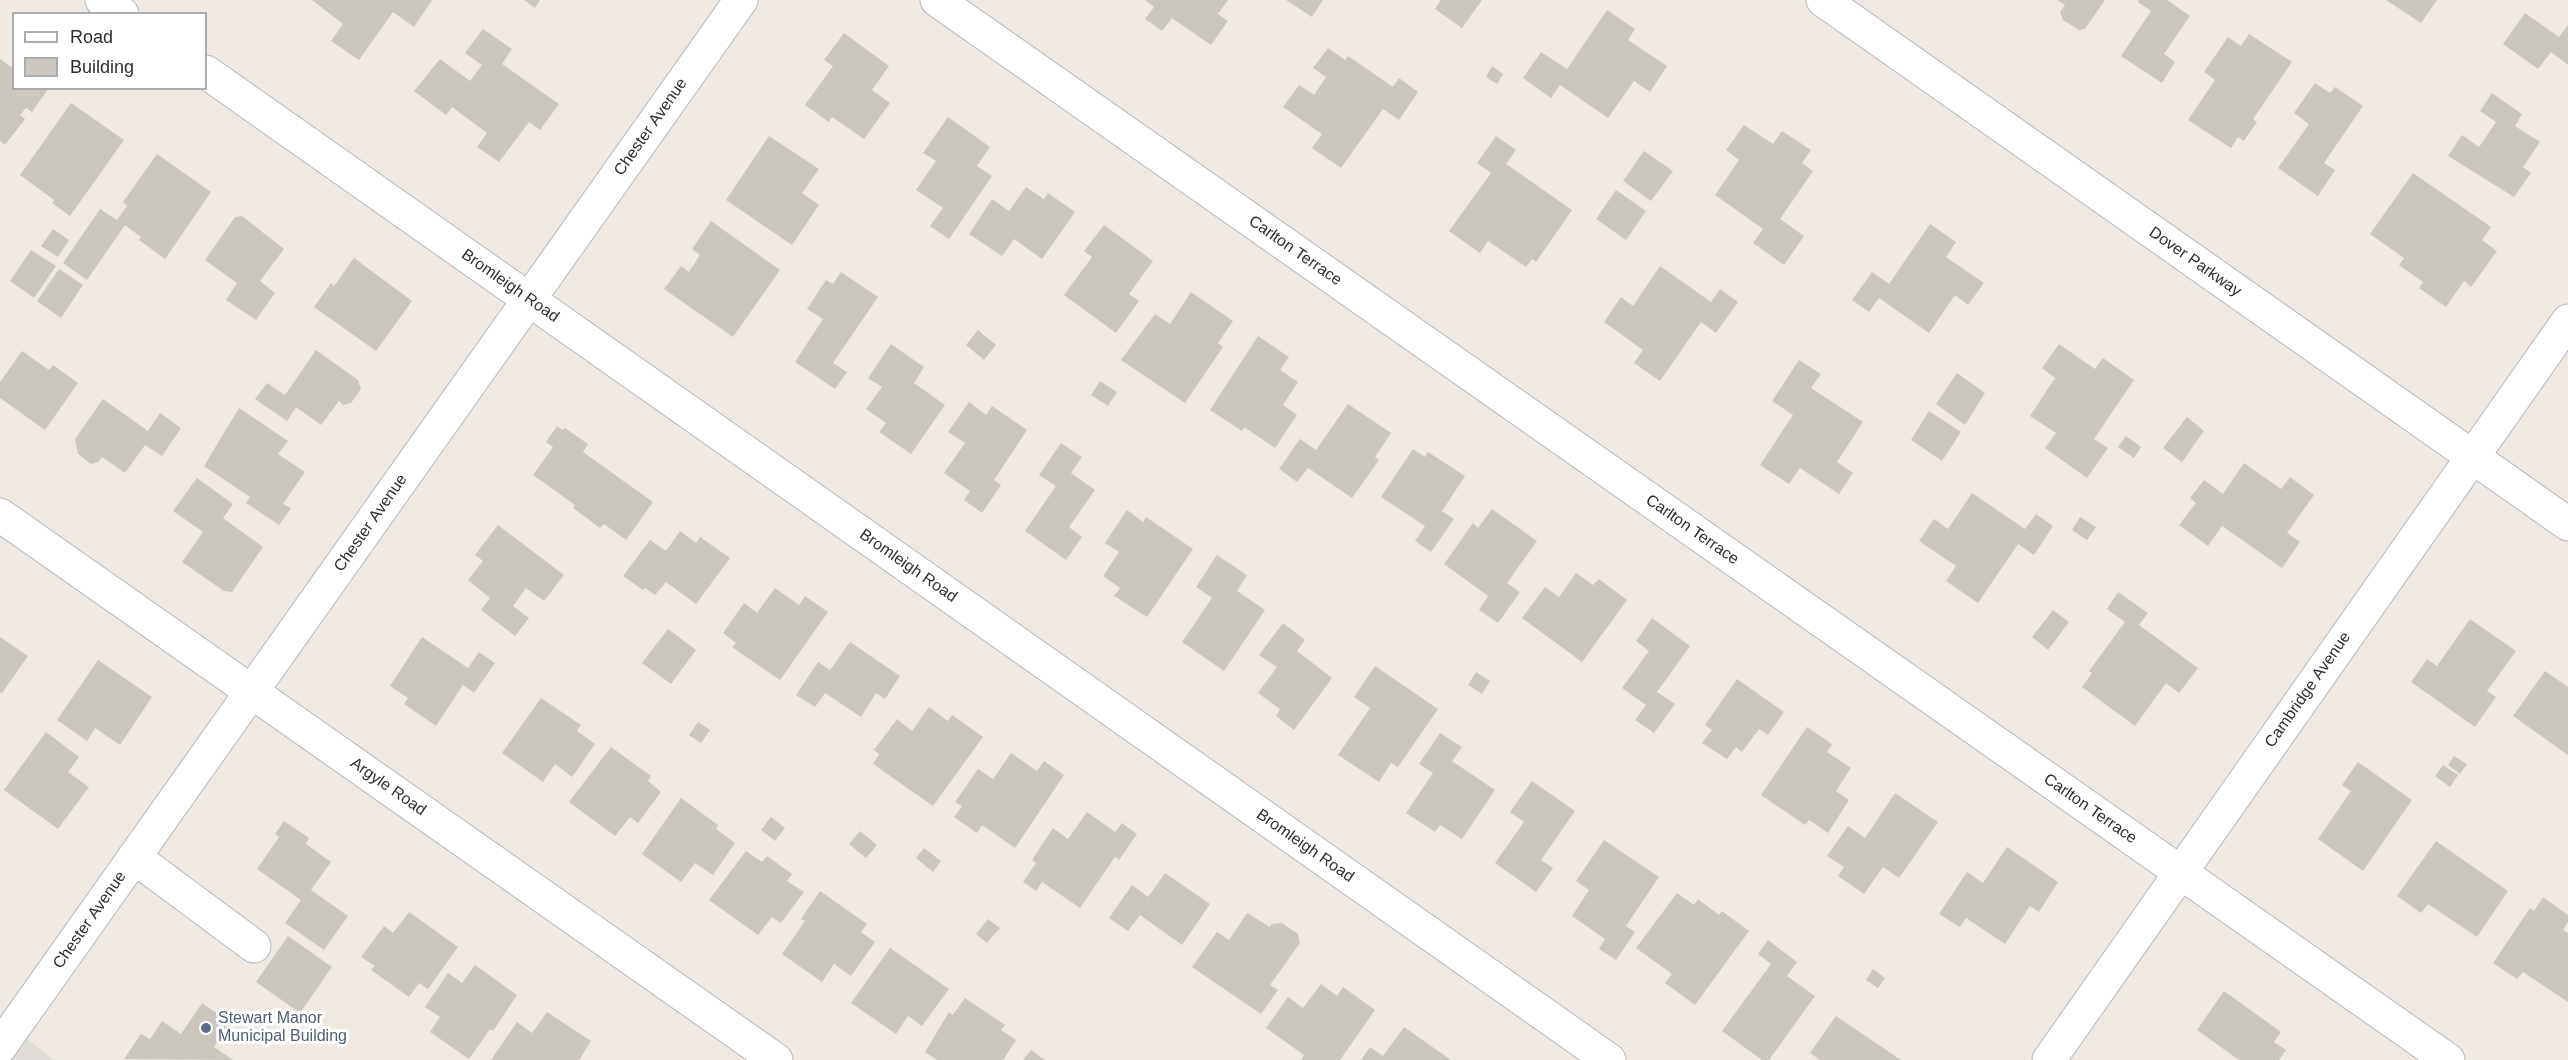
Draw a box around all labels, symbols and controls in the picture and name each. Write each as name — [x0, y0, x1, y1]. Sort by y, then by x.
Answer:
legend — [12, 12, 207, 90]
text: Road — [70, 27, 113, 47]
text: Building — [70, 57, 134, 77]
street label: Chester Avenue — [610, 75, 692, 179]
street label: Carlton Terrace — [1245, 212, 1345, 290]
street label: Dover Parkway — [2145, 223, 2245, 301]
street label: Bromleigh Road — [458, 245, 562, 327]
street label: Chester Avenue — [330, 471, 412, 575]
street label: Carlton Terrace — [1642, 491, 1742, 569]
street label: Bromleigh Road — [856, 525, 960, 607]
street label: Cambridge Avenue — [2261, 629, 2355, 751]
street label: Argyle Road — [346, 754, 430, 820]
street label: Carlton Terrace — [2040, 770, 2140, 848]
street label: Bromleigh Road — [1253, 805, 1357, 887]
street label: Chester Avenue — [49, 868, 131, 972]
place label: Stewart Manor Municipal Building — [218, 1009, 347, 1047]
marker: Stewart Manor Municipal Building — [199, 1021, 213, 1035]

